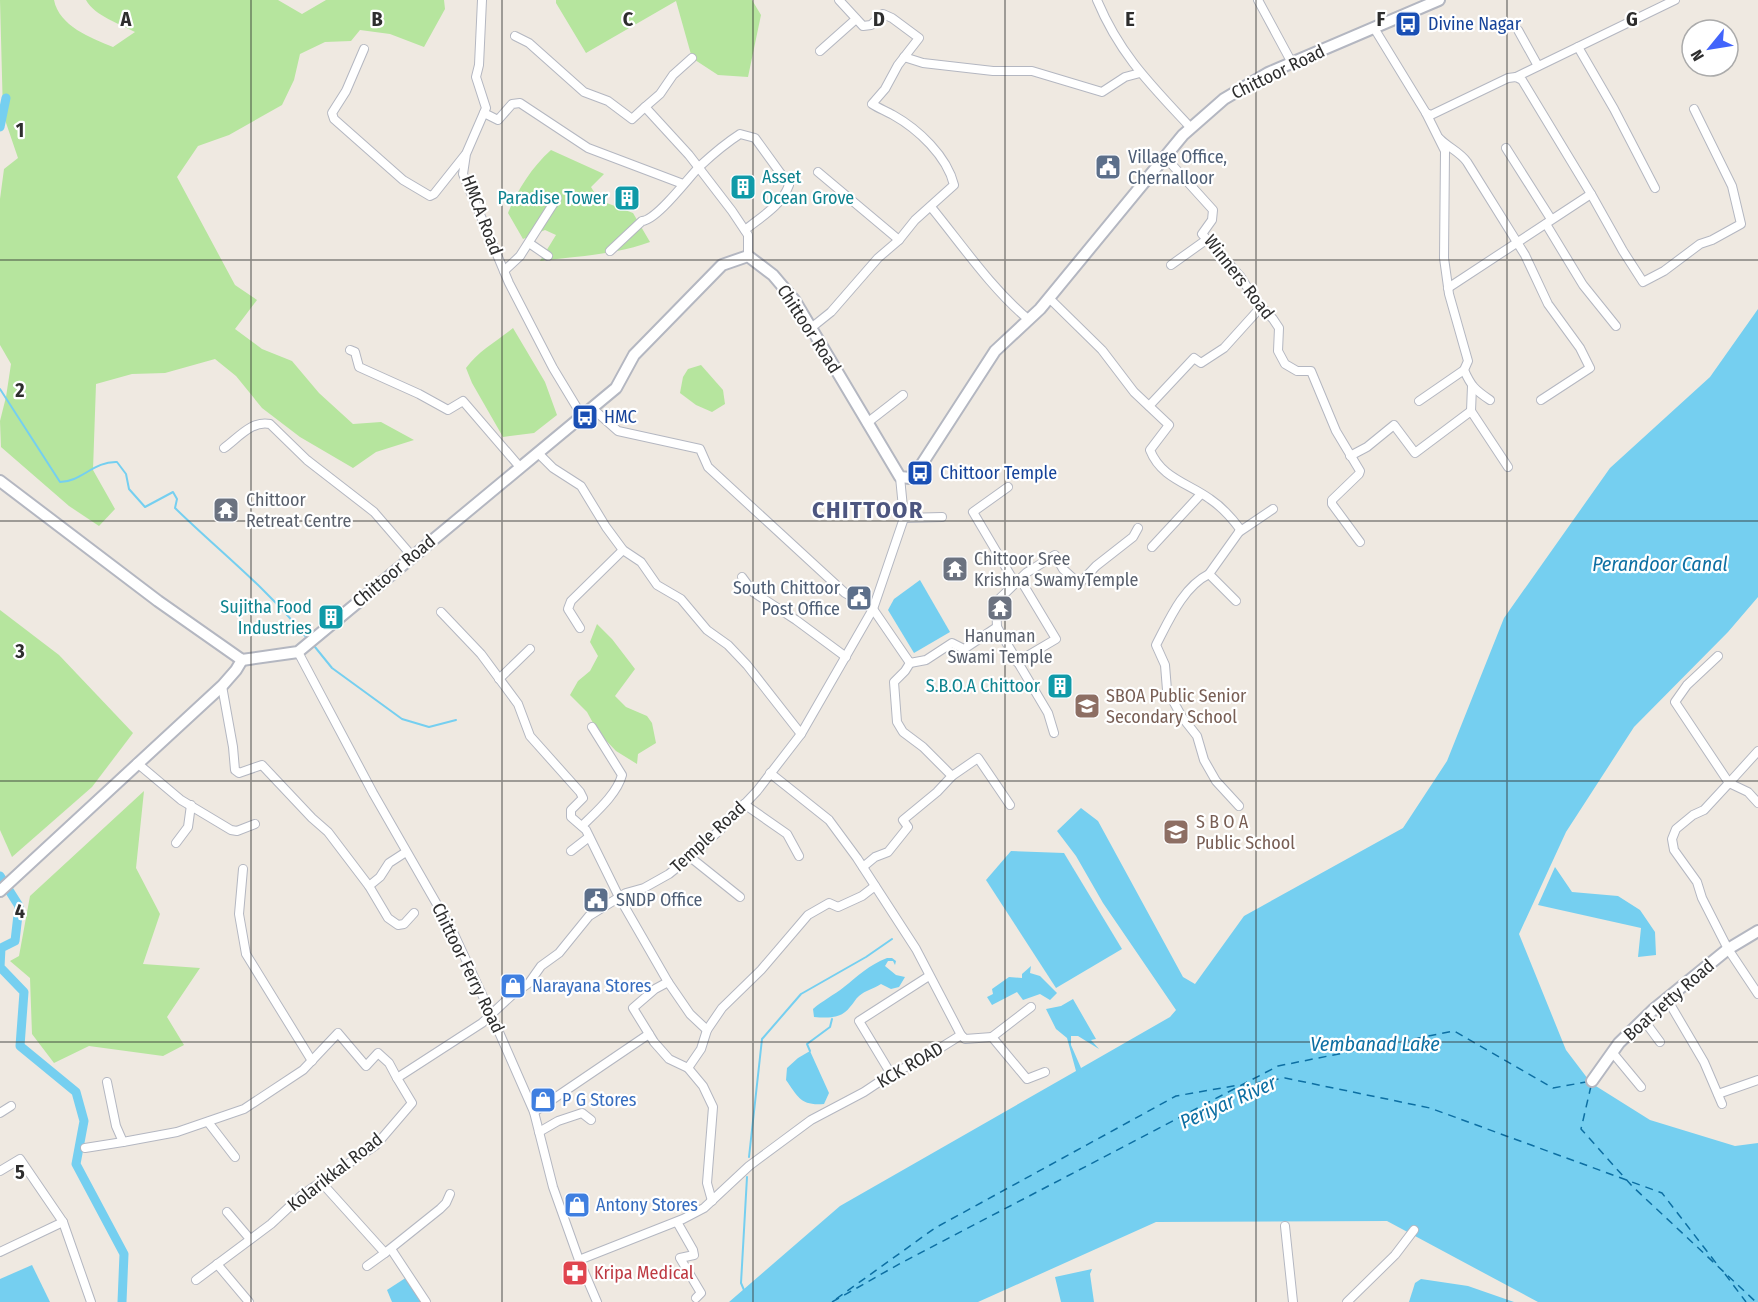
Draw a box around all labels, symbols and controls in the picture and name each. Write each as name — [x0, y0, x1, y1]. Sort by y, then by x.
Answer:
text: A — [120, 7, 133, 31]
text: B — [371, 7, 383, 31]
text: C — [623, 7, 634, 31]
text: D — [873, 7, 885, 31]
text: E — [1125, 7, 1135, 31]
text: F — [1377, 7, 1386, 31]
text: G — [1626, 7, 1638, 31]
bus stop icon: Divine Nagar — [1393, 9, 1423, 39]
place label: Divine Nagar — [1428, 13, 1522, 35]
north arrow — [1680, 18, 1740, 78]
street label: Chittoor Road — [1228, 40, 1328, 104]
text: N — [1687, 46, 1708, 64]
text: 1 — [16, 118, 24, 142]
place label: Village Office, Chernalloor — [1128, 146, 1227, 189]
public building icon: Village Office, Chernalloor — [1093, 152, 1123, 182]
place label: Asset Ocean Grove — [762, 166, 854, 209]
street label: HMCA Road — [457, 172, 507, 258]
building icon: Asset Ocean Grove — [728, 172, 758, 202]
building icon: Paradise Tower — [612, 183, 642, 213]
place label: Paradise Tower — [497, 187, 609, 209]
street label: Winners Road — [1199, 230, 1279, 324]
street label: Chittoor Road — [772, 281, 846, 377]
text: 2 — [14, 378, 25, 402]
bus stop icon: HMC — [570, 402, 600, 432]
place label: HMC — [604, 406, 637, 428]
bus stop icon: Chittoor Temple — [905, 458, 935, 488]
place label: Chittoor Temple — [940, 462, 1057, 484]
place label: Chittoor Retreat Centre — [246, 489, 352, 532]
temple icon: Chittoor Retreat Centre — [211, 495, 241, 525]
district label: CHITTOOR — [812, 496, 924, 524]
street label: Chittoor Road — [348, 530, 440, 612]
place label: Chittoor Sree Krishna SwamyTemple — [974, 548, 1138, 591]
water label: Perandoor Canal — [1592, 552, 1728, 576]
temple icon: Chittoor Sree Krishna SwamyTemple — [940, 554, 970, 584]
place label: South Chittoor Post Office — [733, 577, 841, 620]
public building icon: South Chittoor Post Office — [844, 583, 874, 613]
temple icon: Hanuman Swami Temple — [985, 593, 1015, 623]
place label: Sujitha Food Industries — [220, 596, 312, 639]
building icon: Sujitha Food Industries — [316, 602, 346, 632]
place label: Hanuman Swami Temple — [947, 625, 1053, 668]
text: 3 — [14, 639, 25, 663]
building icon: S.B.O.A Chittoor — [1045, 671, 1075, 701]
place label: S.B.O.A Chittoor — [926, 675, 1041, 697]
place label: SBOA Public Senior Secondary School — [1106, 685, 1247, 728]
school or university icon: SBOA Public Senior Secondary School — [1072, 691, 1102, 721]
street label: Temple Road — [666, 797, 750, 877]
place label: S B O A Public School — [1196, 811, 1295, 854]
school or university icon: S B O A Public School — [1161, 817, 1191, 847]
public building icon: SNDP Office — [581, 885, 611, 915]
place label: SNDP Office — [616, 889, 703, 911]
text: 4 — [15, 899, 25, 923]
street label: Chittoor Ferry Road — [427, 899, 509, 1037]
street label: Boat Jetty Road — [1619, 955, 1719, 1045]
shop icon: Narayana Stores — [498, 971, 528, 1001]
place label: Narayana Stores — [532, 975, 652, 997]
water label: Vembanad Lake — [1310, 1032, 1440, 1056]
street label: KCK ROAD — [873, 1037, 947, 1093]
water label: Periyar River — [1176, 1070, 1281, 1134]
shop icon: P G Stores — [528, 1085, 558, 1115]
place label: P G Stores — [562, 1089, 637, 1111]
street label: Kolarikkal Road — [283, 1128, 387, 1216]
text: 5 — [15, 1160, 25, 1184]
shop icon: Antony Stores — [562, 1190, 592, 1220]
place label: Antony Stores — [596, 1194, 698, 1216]
pharmacy icon: Kripa Medical — [560, 1258, 590, 1288]
place label: Kripa Medical — [594, 1262, 694, 1284]

